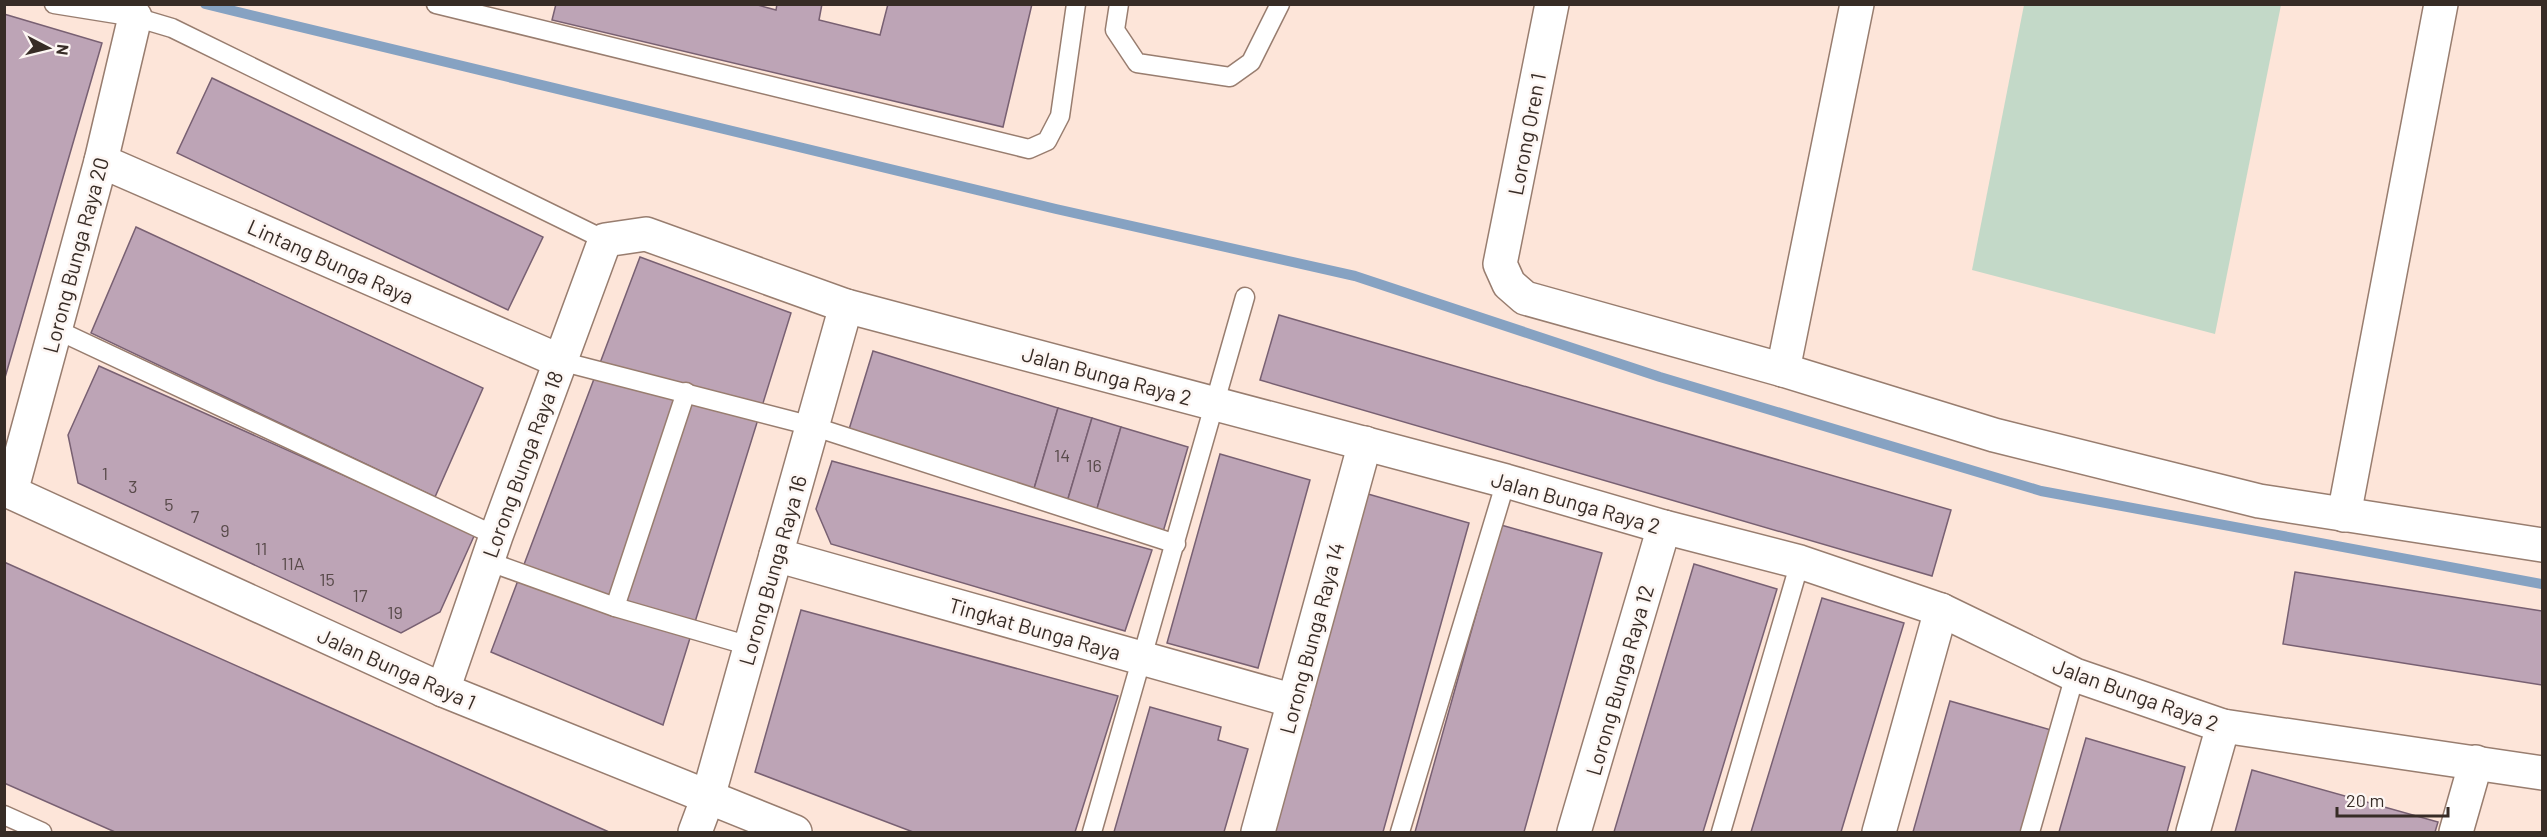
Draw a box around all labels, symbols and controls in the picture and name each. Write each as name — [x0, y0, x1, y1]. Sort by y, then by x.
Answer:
north arrow — [18, 18, 78, 78]
text: N — [53, 43, 73, 56]
street label: Lorong Oren 1 — [1502, 71, 1550, 197]
street label: Lorong Bunga Raya 20 — [37, 154, 113, 356]
street label: Lintang Bunga Raya — [244, 213, 418, 309]
street label: Jalan Bunga Raya 2 — [1019, 340, 1195, 410]
street label: Lorong Bunga Raya 18 — [477, 367, 567, 561]
house number: 14 — [1054, 444, 1070, 466]
house number: 16 — [1086, 454, 1102, 476]
house number: 1 — [102, 462, 108, 484]
street label: Jalan Bunga Raya 2 — [1489, 466, 1663, 538]
street label: Lorong Bunga Raya 16 — [733, 472, 811, 668]
house number: 3 — [128, 475, 138, 497]
house number: 5 — [164, 493, 174, 515]
house number: 7 — [191, 505, 200, 527]
house number: 9 — [220, 519, 230, 541]
house number: 11 — [255, 537, 267, 559]
street label: Lorong Bunga Raya 14 — [1273, 539, 1349, 737]
house number: 11A — [281, 552, 305, 574]
house number: 15 — [319, 568, 335, 590]
street label: Lorong Bunga Raya 12 — [1580, 582, 1658, 778]
house number: 17 — [353, 584, 368, 606]
street label: Tingkat Bunga Raya — [946, 592, 1124, 664]
house number: 19 — [387, 601, 403, 623]
street label: Jalan Bunga Raya 1 — [314, 622, 480, 714]
street label: Jalan Bunga Raya 2 — [2050, 652, 2222, 736]
scale bar — [2337, 780, 2448, 818]
text: 20 m — [2346, 789, 2384, 811]

